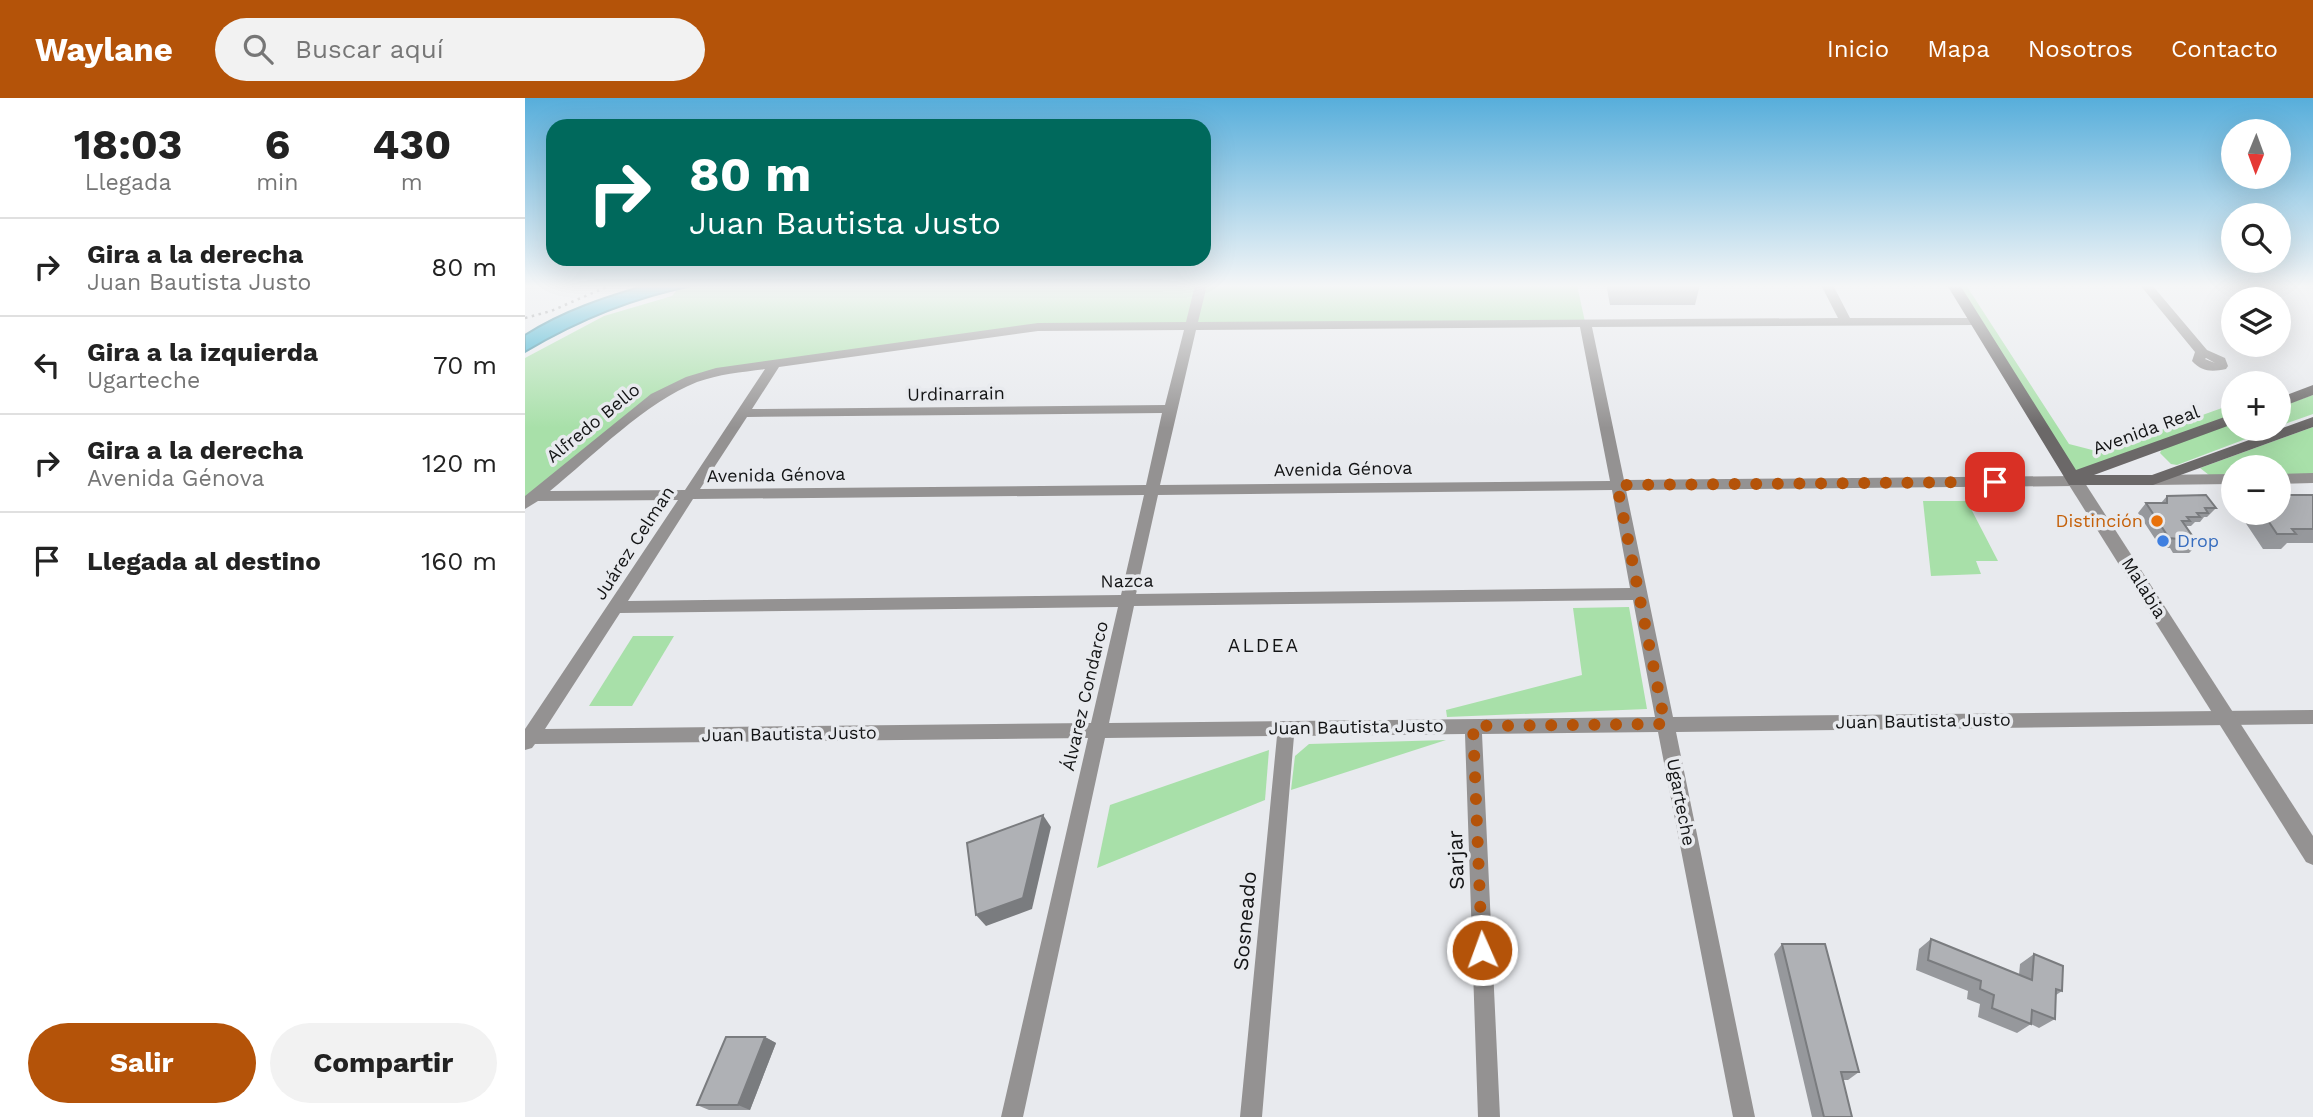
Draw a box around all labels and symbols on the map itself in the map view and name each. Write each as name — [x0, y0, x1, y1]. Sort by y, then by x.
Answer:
north arrow — [2221, 119, 2291, 189]
street label: Alfredo Bello — [542, 379, 644, 467]
street label: Urdinarrain — [907, 382, 1005, 405]
street label: Avenida Real — [2090, 400, 2202, 459]
pin — [1965, 452, 2025, 512]
street label: Avenida Génova — [1273, 457, 1413, 480]
street label: Avenida Génova — [706, 463, 846, 486]
street label: Juárez Celman — [589, 482, 678, 603]
place label: Distinción — [2056, 510, 2143, 531]
marker: Distinción — [2149, 513, 2165, 529]
place label: Drop — [2177, 530, 2219, 551]
marker: Drop — [2155, 533, 2171, 549]
street label: Malabia — [2118, 554, 2171, 622]
street label: Nazca — [1100, 570, 1154, 591]
street label: Álvarez Condarco — [1057, 619, 1112, 773]
district label: ALDEA — [1228, 634, 1300, 657]
street label: Juan Bautista Justo — [1835, 708, 2011, 733]
street label: Juan Bautista Justo — [1268, 714, 1444, 739]
street label: Juan Bautista Justo — [701, 721, 877, 746]
street label: Ugarteche — [1663, 756, 1700, 847]
street label: Sarjar — [1442, 829, 1469, 890]
street label: Sosneado — [1228, 870, 1261, 972]
position arrow — [1445, 913, 1519, 987]

